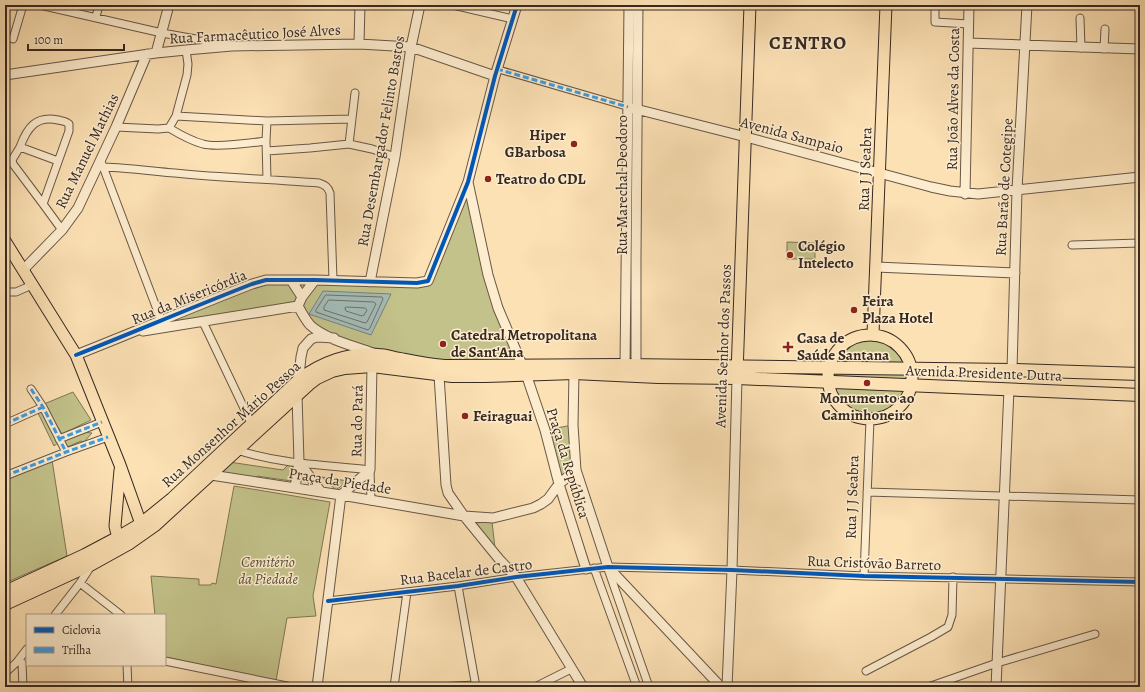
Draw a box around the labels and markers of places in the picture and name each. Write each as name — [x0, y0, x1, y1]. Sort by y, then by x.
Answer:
place label: Hiper GBarbosa — [505, 125, 567, 162]
marker: Hiper GBarbosa — [569, 139, 579, 149]
place label: Teatro do CDL — [496, 169, 585, 189]
marker: Teatro do CDL — [483, 174, 493, 184]
place label: Colégio Intelecto — [798, 236, 854, 273]
marker: Colégio Intelecto — [785, 250, 795, 260]
place label: Feira Plaza Hotel — [862, 291, 933, 328]
marker: Feira Plaza Hotel — [849, 305, 859, 315]
place label: Catedral Metropolitana de Sant'Ana — [451, 325, 598, 362]
place label: Casa de Saúde Santana — [797, 328, 890, 365]
marker: Catedral Metropolitana de Sant'Ana — [438, 339, 448, 349]
marker: Casa de Saúde Santana — [782, 341, 794, 353]
marker: Monumento ao Caminhoneiro — [862, 378, 872, 388]
place label: Monumento ao Caminhoneiro — [820, 388, 915, 425]
place label: Feiraguai — [473, 406, 533, 426]
marker: Feiraguai — [460, 411, 470, 421]

